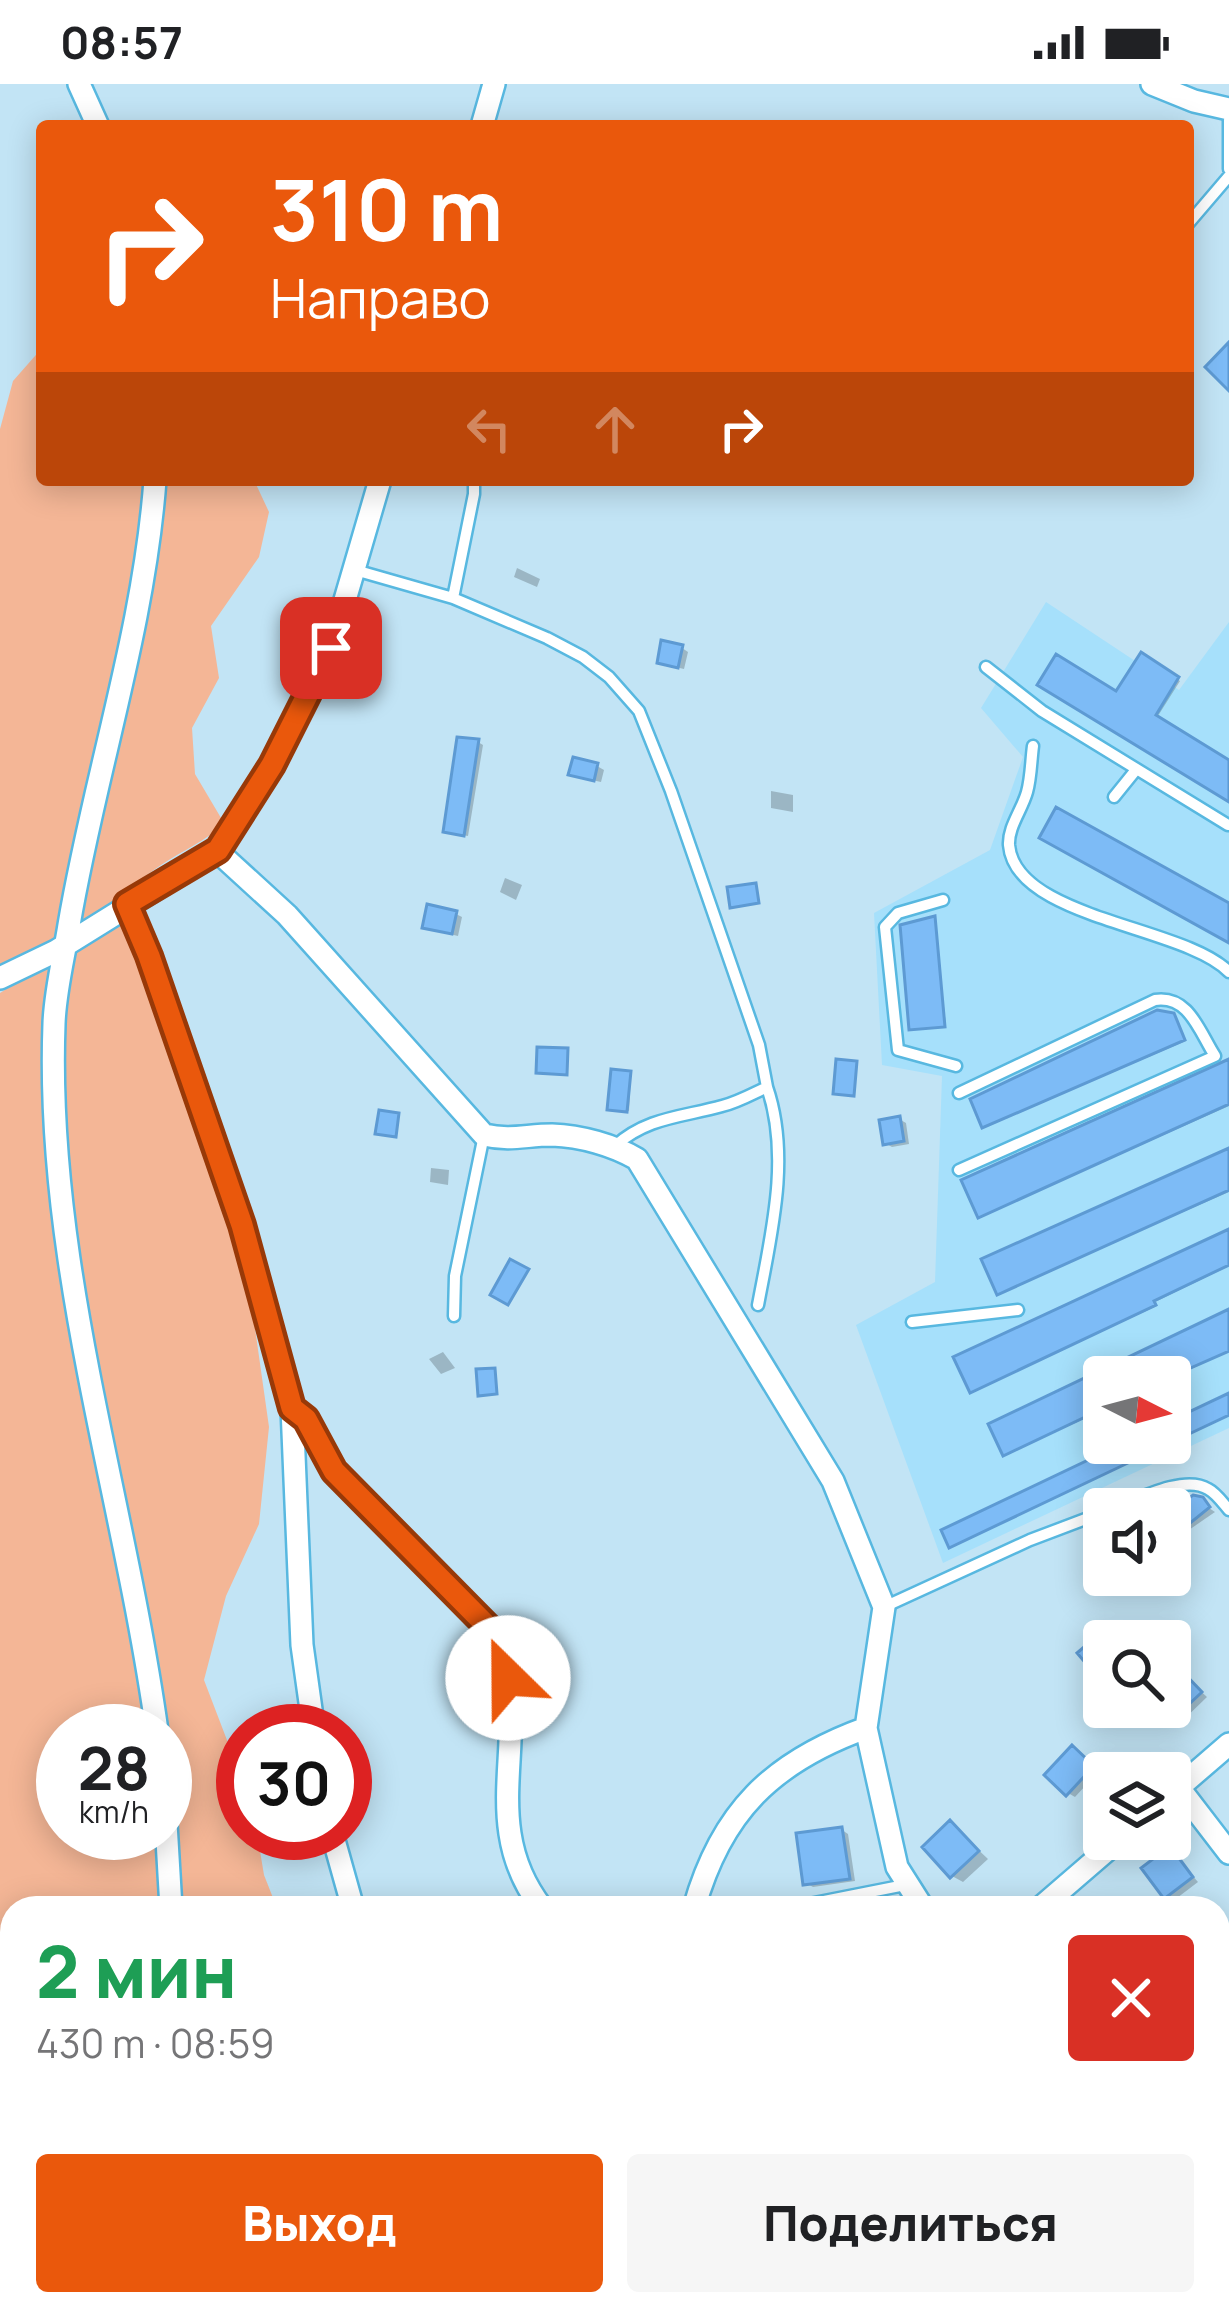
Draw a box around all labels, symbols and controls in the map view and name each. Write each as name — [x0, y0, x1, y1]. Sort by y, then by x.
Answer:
text: 08:57 — [60, 11, 183, 73]
text: 310 m — [270, 151, 503, 266]
icon: right — [72, 168, 228, 324]
text: Направо — [270, 260, 491, 334]
icon: left — [456, 396, 522, 462]
icon: ahead — [582, 396, 648, 462]
icon: right — [708, 396, 774, 462]
pin — [280, 597, 382, 699]
icon: arrive — [298, 615, 364, 681]
north arrow — [1083, 1356, 1191, 1464]
map controls — [1083, 1356, 1191, 1860]
button: sound — [1083, 1488, 1191, 1596]
position arrow — [445, 1615, 571, 1741]
button: search — [1083, 1620, 1191, 1728]
speed limit sign: 30 — [216, 1704, 372, 1860]
text: 28 — [78, 1726, 150, 1808]
button: layers — [1083, 1752, 1191, 1860]
text: km/h — [79, 1791, 149, 1832]
text: 2 мин — [36, 1921, 237, 2020]
button: close — [1068, 1935, 1194, 2061]
text: 430 m · 08:59 — [36, 2016, 274, 2070]
button: Выход — [36, 2154, 603, 2292]
button: Поделиться — [627, 2154, 1194, 2292]

